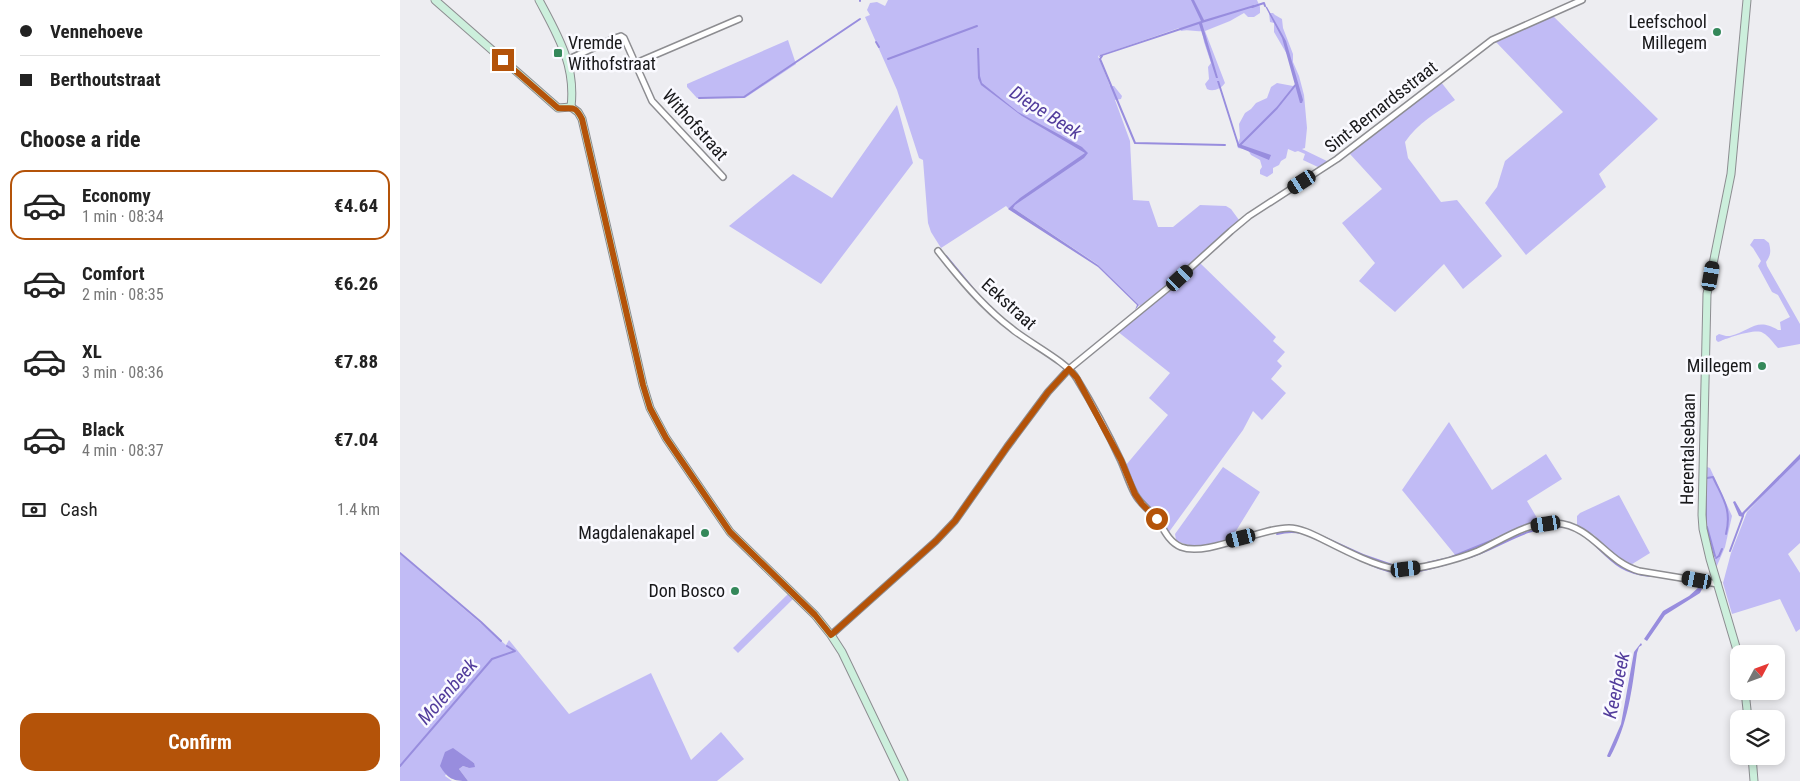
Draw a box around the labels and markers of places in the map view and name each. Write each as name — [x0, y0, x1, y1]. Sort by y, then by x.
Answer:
place label: Leefschool Millegem — [1628, 11, 1707, 53]
marker: Leefschool Millegem — [1711, 26, 1723, 38]
place label: Vremde Withofstraat — [568, 32, 656, 74]
marker: Vremde Withofstraat — [552, 47, 564, 59]
place label: Millegem — [1687, 355, 1752, 376]
marker: Millegem — [1756, 360, 1768, 372]
place label: Magdalenakapel — [578, 522, 695, 543]
marker: Magdalenakapel — [699, 527, 711, 539]
place label: Don Bosco — [648, 580, 725, 601]
marker: Don Bosco — [729, 585, 741, 597]

